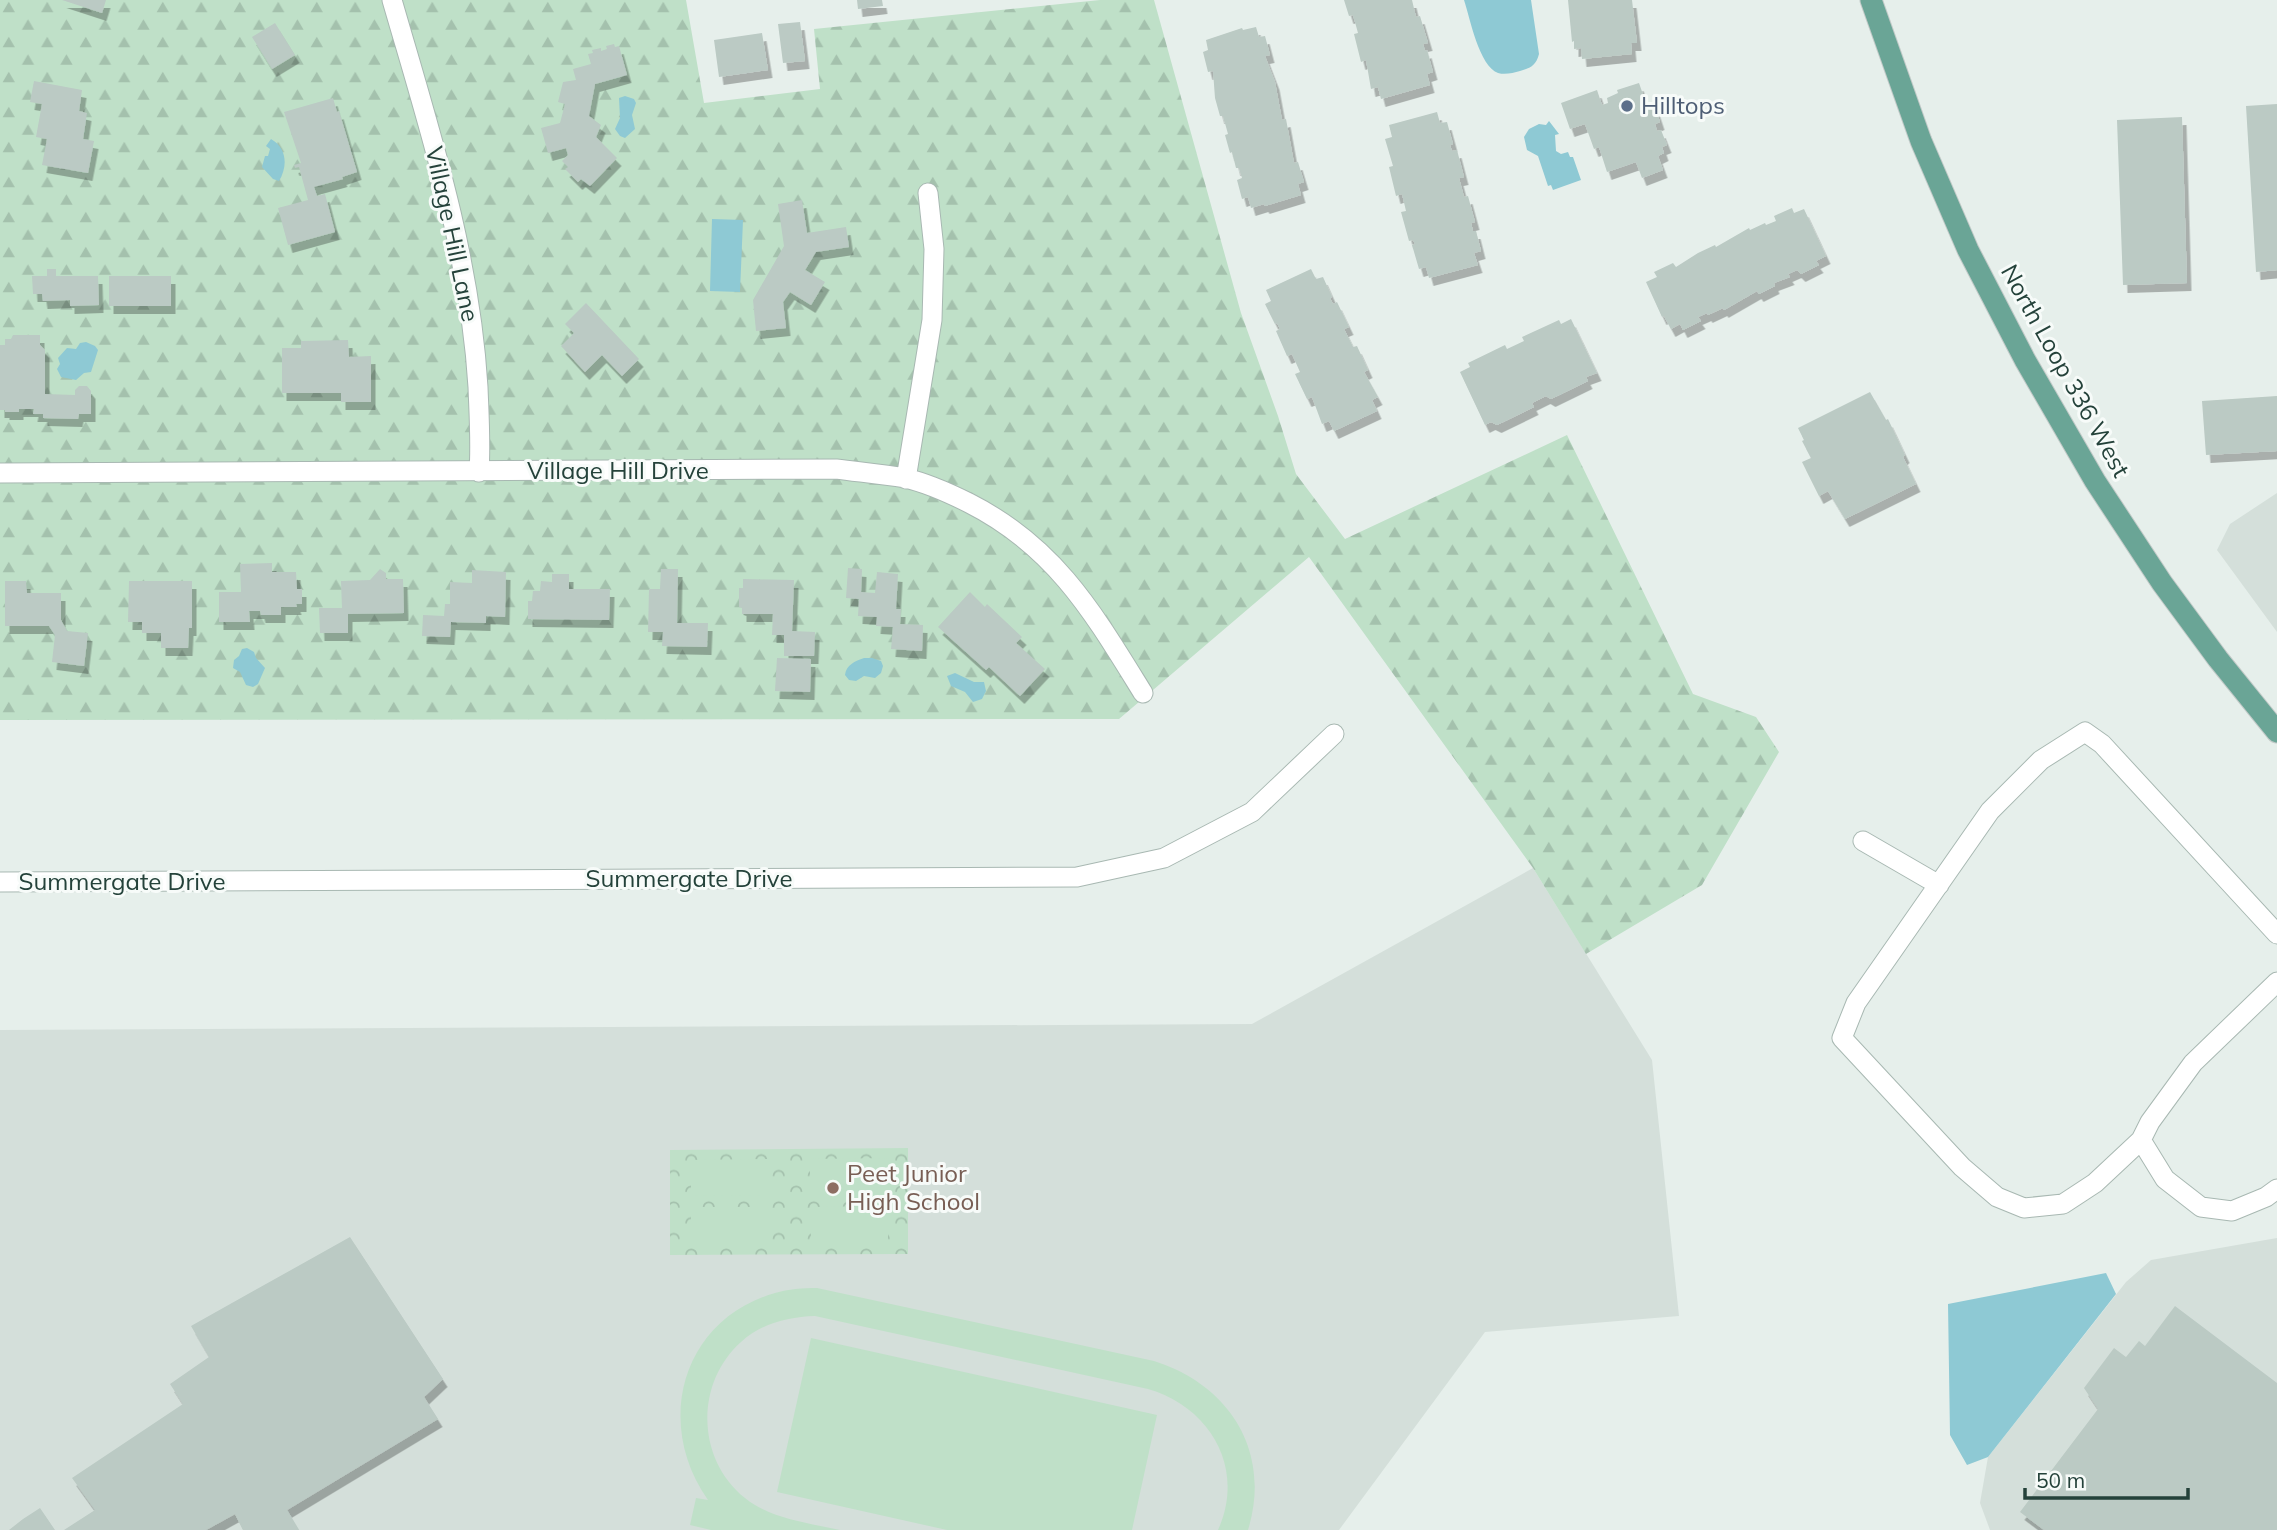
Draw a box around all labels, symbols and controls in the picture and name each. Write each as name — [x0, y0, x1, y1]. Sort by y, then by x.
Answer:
place label: Hilltops — [1641, 90, 1725, 120]
marker: Hilltops — [1619, 98, 1635, 114]
street label: Village Hill Lane — [420, 143, 486, 324]
street label: North Loop 336 West — [1995, 259, 2137, 482]
street label: Village Hill Drive — [527, 455, 709, 485]
street label: Summergate Drive — [585, 863, 793, 893]
street label: Summergate Drive — [18, 866, 226, 896]
place label: Peet Junior High School — [847, 1158, 980, 1216]
marker: Peet Junior High School — [825, 1180, 841, 1196]
scale bar — [2025, 1456, 2188, 1500]
text: 50 m — [2036, 1467, 2085, 1493]

